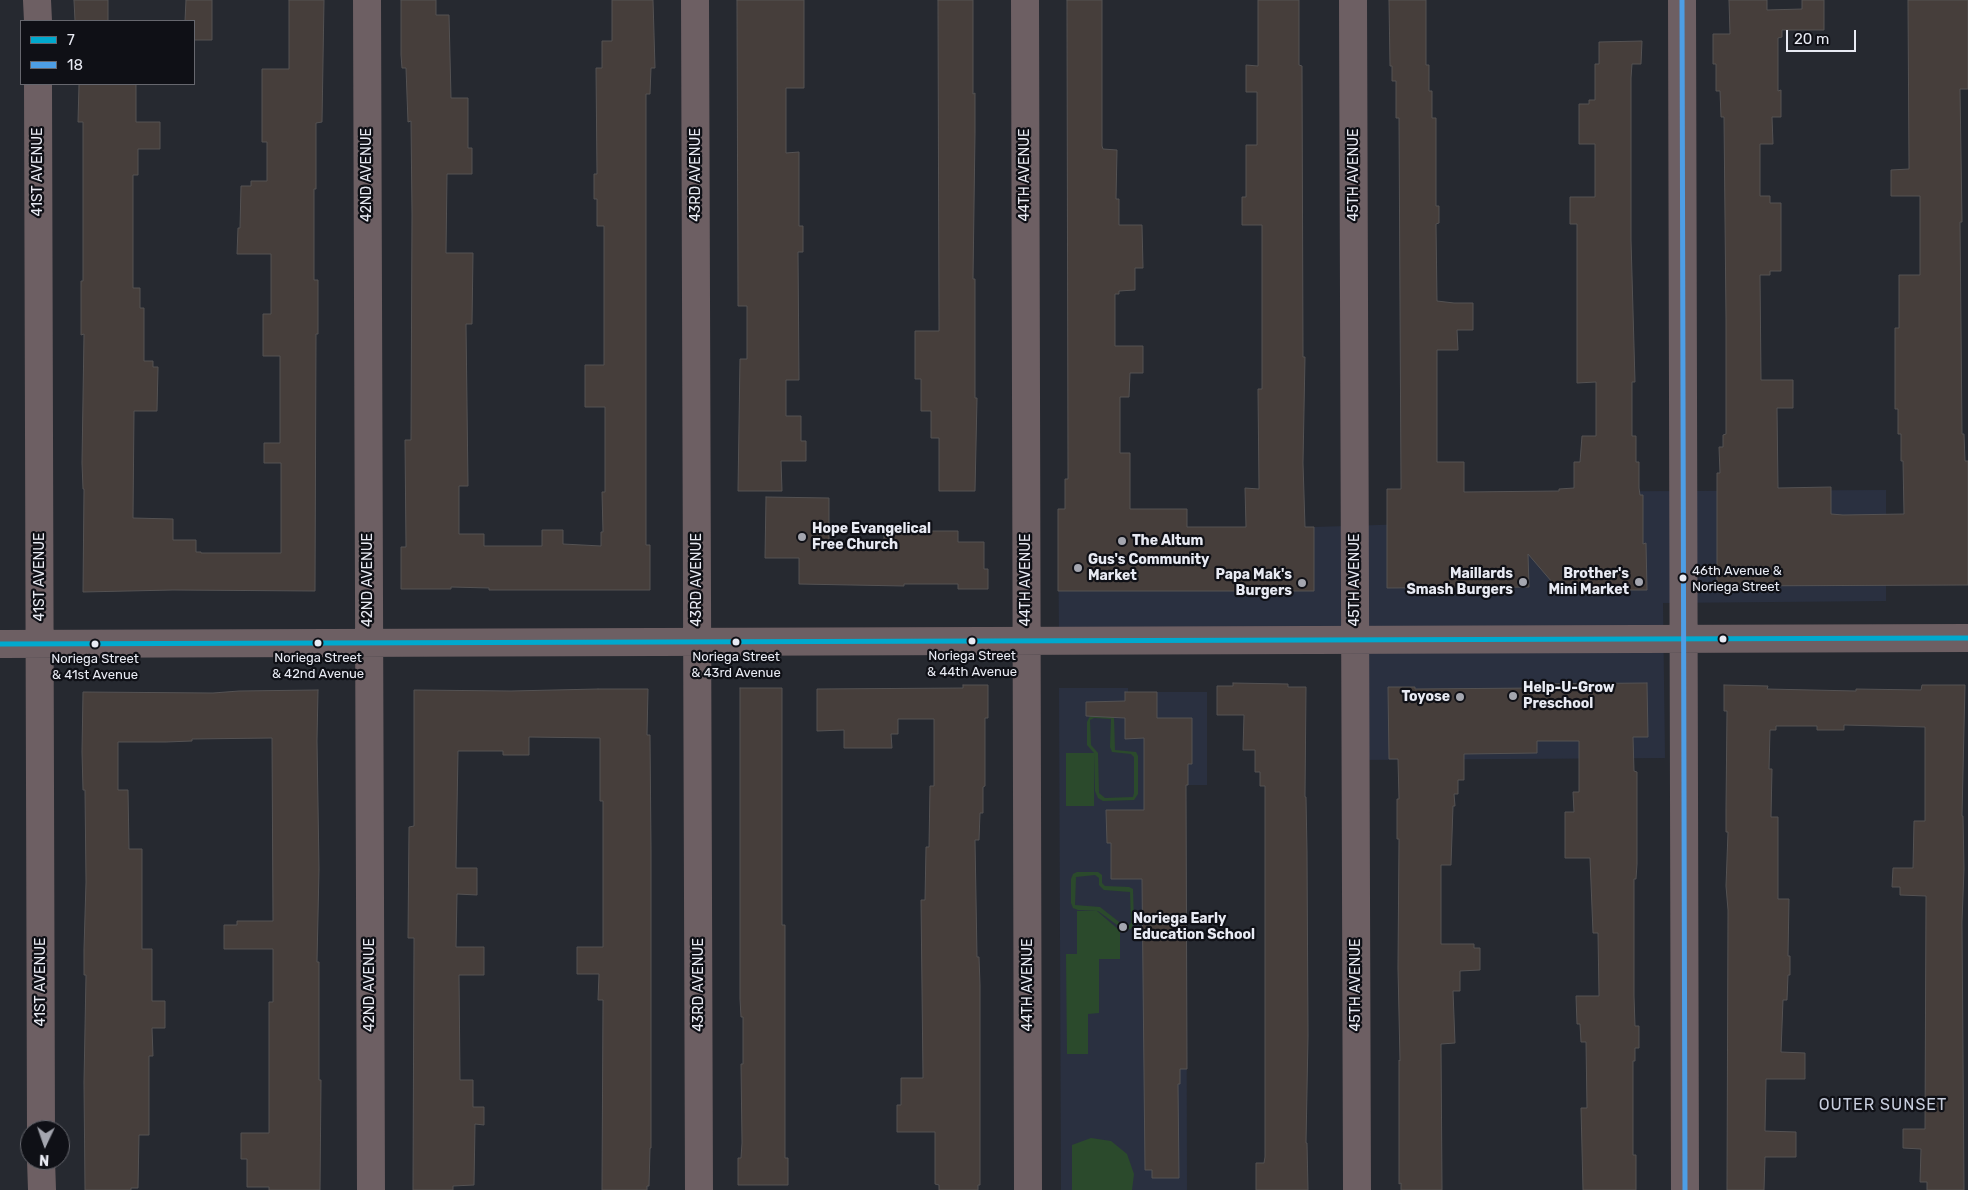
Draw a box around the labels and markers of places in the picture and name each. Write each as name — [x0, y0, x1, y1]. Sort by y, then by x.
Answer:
place label: Hope Evangelical Free Church — [812, 521, 931, 554]
marker: Hope Evangelical Free Church — [796, 531, 808, 543]
place label: The Altum — [1132, 533, 1203, 549]
marker: The Altum — [1116, 535, 1128, 547]
place label: Gus's Community Market — [1088, 552, 1209, 584]
marker: Gus's Community Market — [1072, 562, 1084, 574]
place label: 46th Avenue & Noriega Street — [1692, 563, 1782, 594]
place label: Maillards Smash Burgers — [1406, 566, 1513, 598]
place label: Brother's Mini Market — [1549, 566, 1629, 598]
place label: Papa Mak's Burgers — [1215, 567, 1292, 600]
marker: 46th Avenue & Noriega Street — [1678, 573, 1688, 583]
marker: Maillards Smash Burgers — [1517, 576, 1529, 588]
marker: Brother's Mini Market — [1633, 576, 1645, 588]
marker: Papa Mak's Burgers — [1296, 577, 1308, 589]
unlabelled marker — [1718, 634, 1728, 644]
marker: Noriega Street & 44th Avenue — [967, 636, 977, 646]
marker: Noriega Street & 43rd Avenue — [731, 637, 741, 647]
marker: Noriega Street & 42nd Avenue — [313, 638, 323, 648]
marker: Noriega Street & 41st Avenue — [90, 639, 100, 649]
place label: Noriega Street & 44th Avenue — [927, 648, 1017, 679]
place label: Noriega Street & 43rd Avenue — [691, 649, 781, 680]
place label: Noriega Street & 42nd Avenue — [272, 650, 364, 681]
place label: Noriega Street & 41st Avenue — [51, 651, 139, 682]
place label: Help-U-Grow Preschool — [1523, 680, 1614, 712]
place label: Toyose — [1401, 689, 1450, 705]
marker: Help-U-Grow Preschool — [1507, 690, 1519, 702]
marker: Toyose — [1454, 691, 1466, 703]
place label: Noriega Early Education School — [1133, 911, 1255, 944]
marker: Noriega Early Education School — [1117, 921, 1129, 933]

